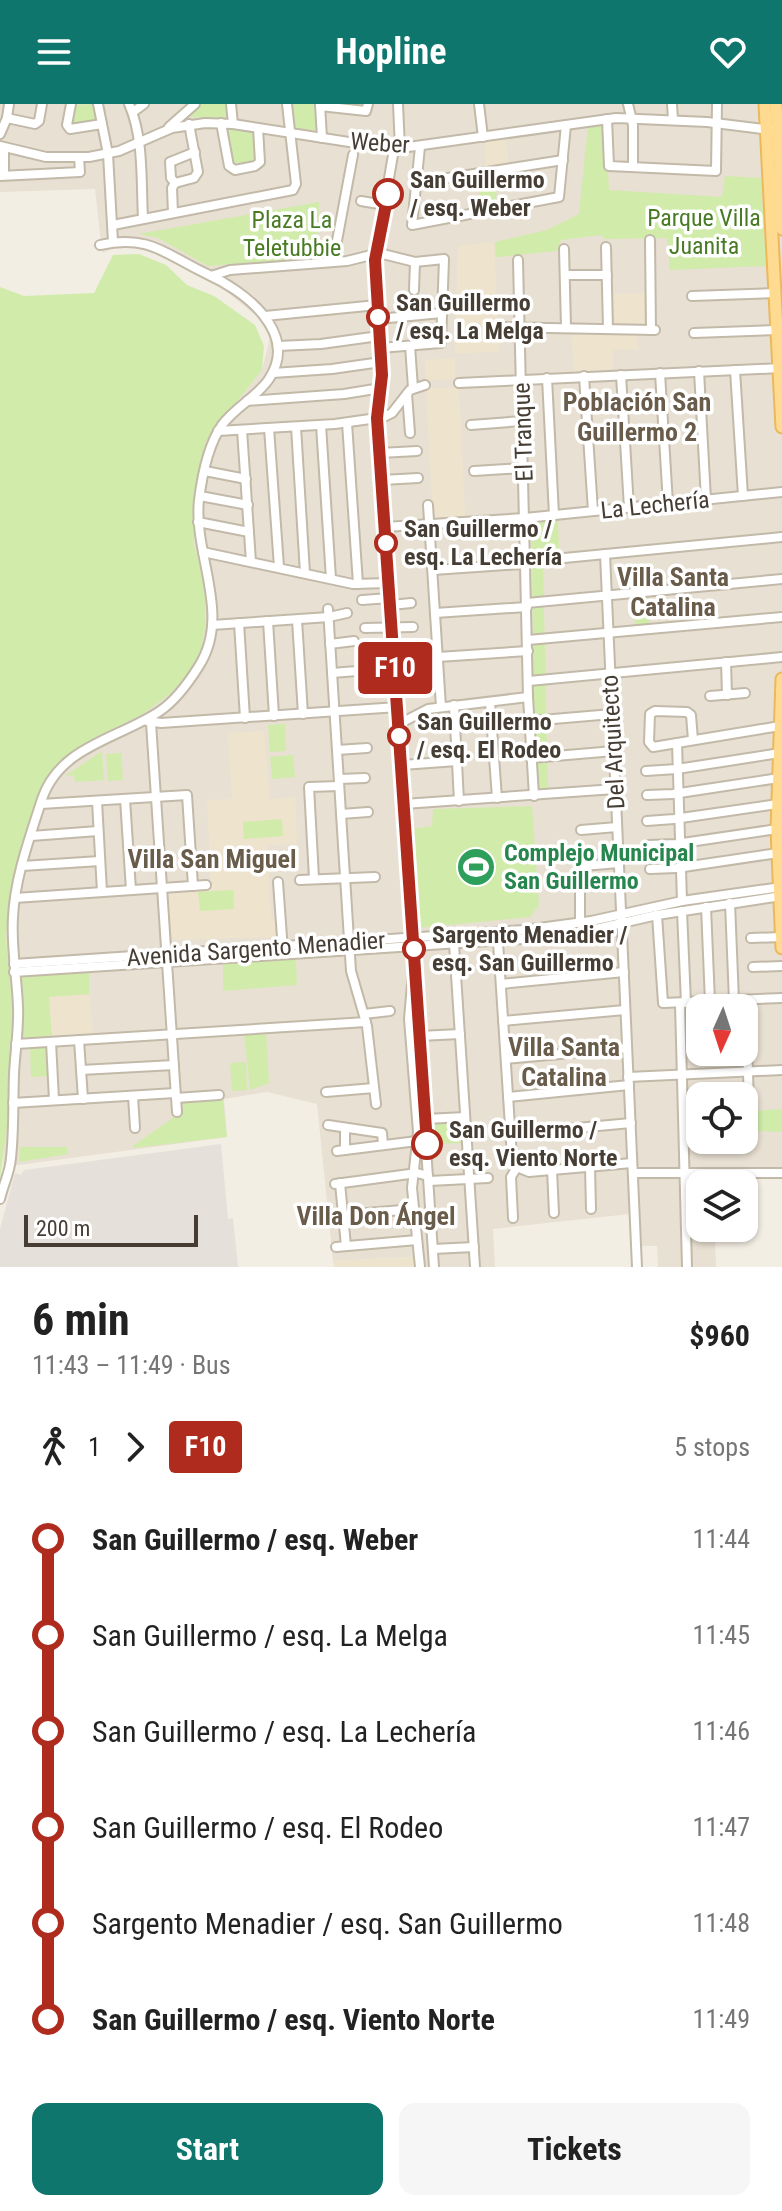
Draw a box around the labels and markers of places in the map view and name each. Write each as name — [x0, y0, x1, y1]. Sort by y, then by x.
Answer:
place label: San Guillermo / esq. Weber — [409, 166, 545, 222]
marker: San Guillermo / esq. Weber — [373, 179, 403, 209]
place label: San Guillermo / esq. La Melga — [395, 289, 544, 345]
marker: San Guillermo / esq. La Melga — [367, 306, 389, 328]
place label: San Guillermo / esq. La Lechería — [404, 515, 562, 571]
marker: San Guillermo / esq. La Lechería — [375, 532, 397, 554]
place label: San Guillermo / esq. El Rodeo — [416, 708, 561, 764]
marker: San Guillermo / esq. El Rodeo — [388, 725, 410, 747]
place label: Complejo Municipal San Guillermo — [504, 839, 694, 895]
sports icon: Complejo Municipal San Guillermo — [455, 846, 497, 888]
place label: Sargento Menadier / esq. San Guillermo — [432, 921, 628, 977]
marker: Sargento Menadier / esq. San Guillermo — [403, 938, 425, 960]
place label: San Guillermo / esq. Viento Norte — [449, 1116, 618, 1172]
marker: San Guillermo / esq. Viento Norte — [412, 1129, 442, 1159]

